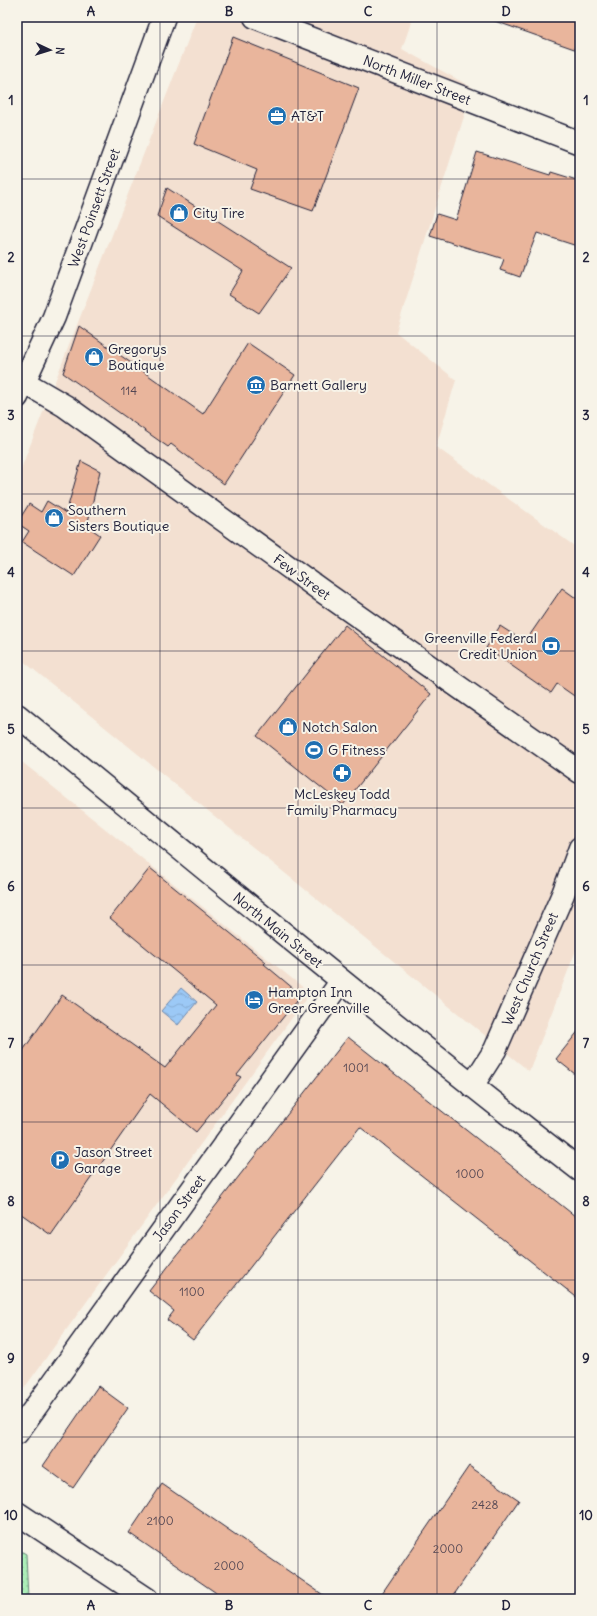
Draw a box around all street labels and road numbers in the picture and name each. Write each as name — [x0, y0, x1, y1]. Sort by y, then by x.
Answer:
street label: North Miller Street — [361, 51, 474, 109]
street label: West Poinsett Street — [64, 146, 124, 270]
street label: Few Street — [270, 550, 334, 604]
street label: North Main Street — [229, 888, 327, 972]
street label: West Church Street — [498, 910, 562, 1028]
street label: Jason Street — [149, 1171, 209, 1245]

